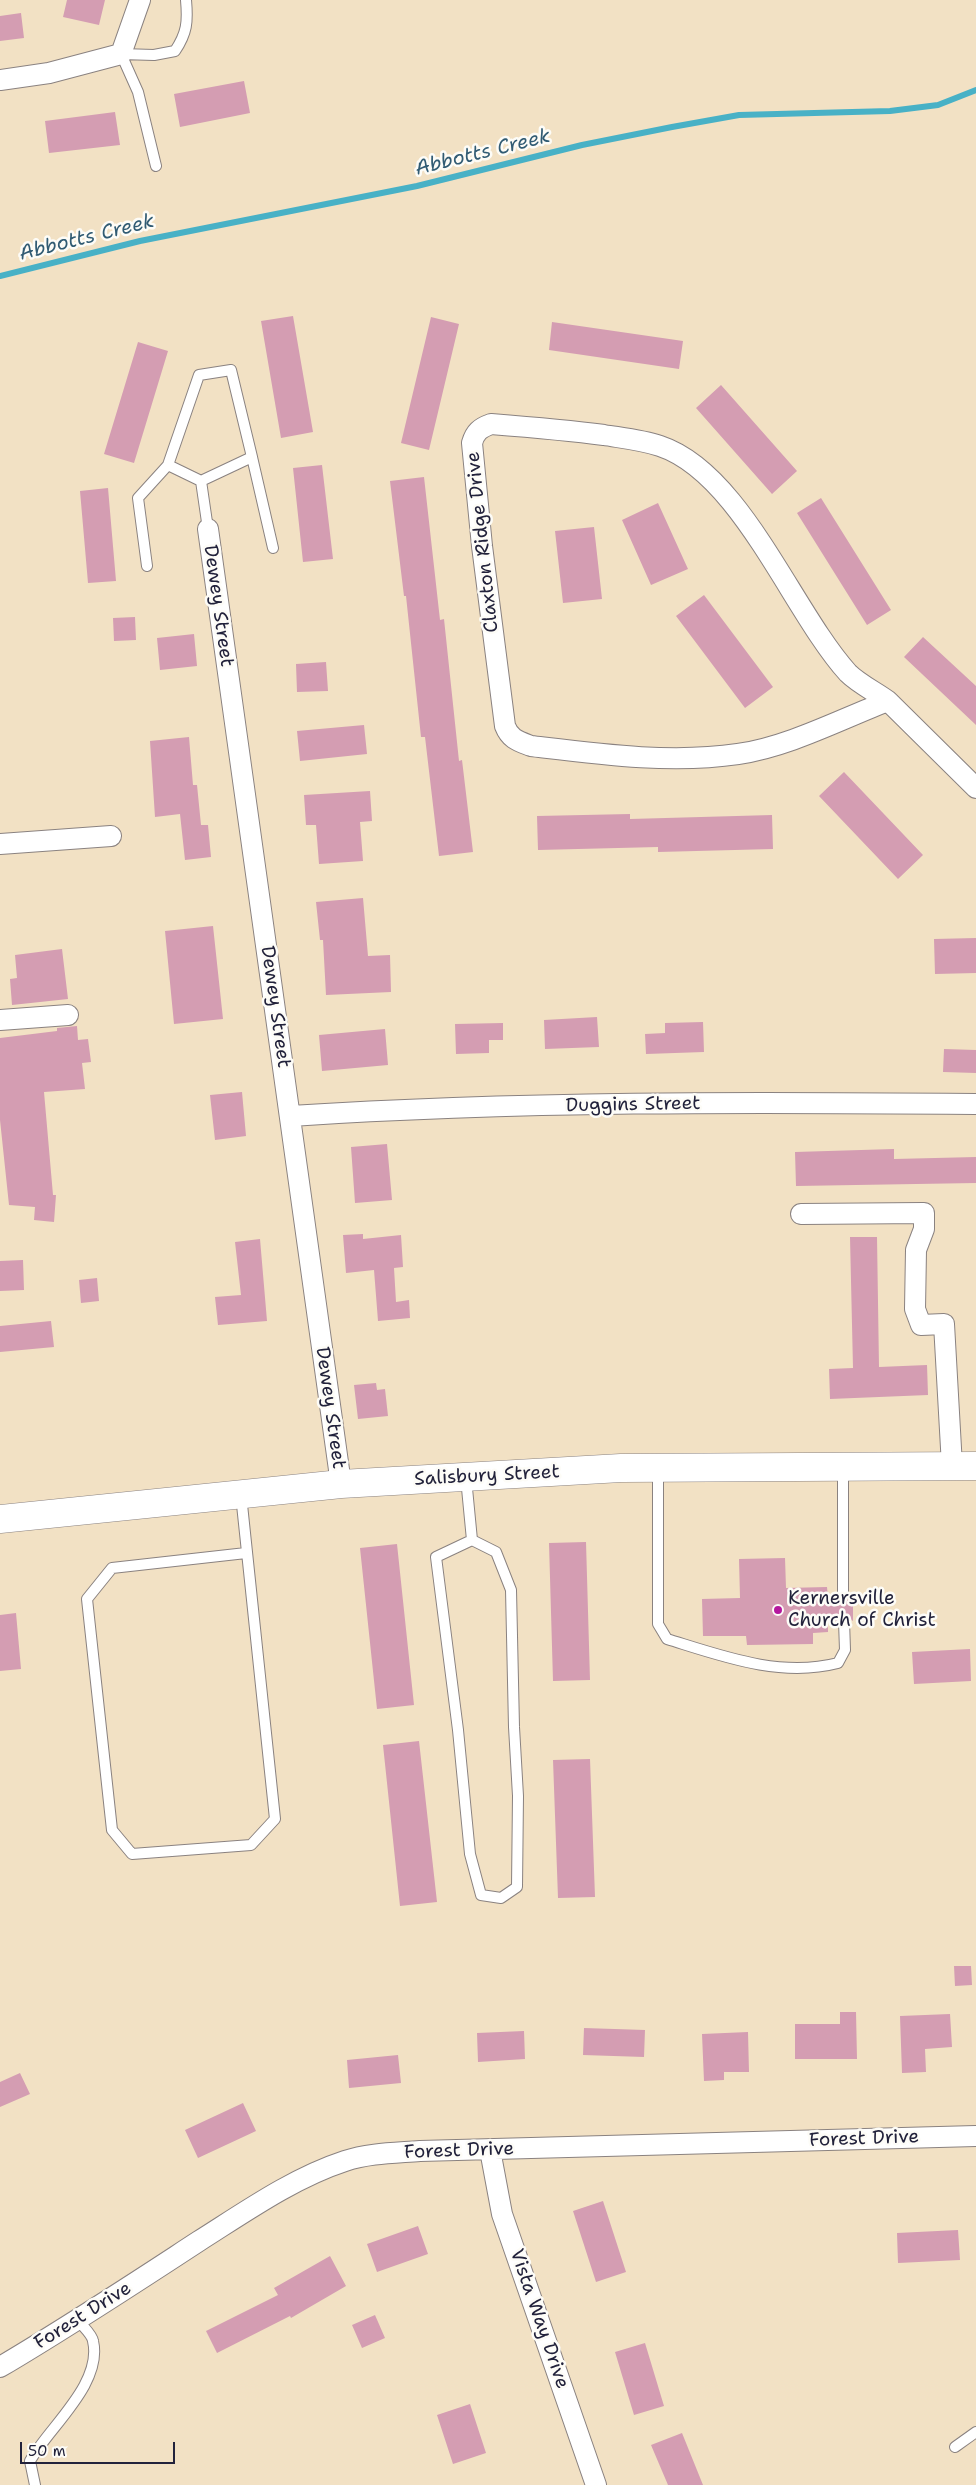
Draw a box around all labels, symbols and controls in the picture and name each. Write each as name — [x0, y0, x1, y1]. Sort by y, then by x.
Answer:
water label: Abbotts Creek — [413, 125, 553, 181]
water label: Abbotts Creek — [17, 210, 157, 266]
street label: Claxton Ridge Drive — [462, 450, 504, 634]
street label: Dewey Street — [198, 544, 238, 668]
street label: Dewey Street — [255, 945, 295, 1069]
street label: Duggins Street — [565, 1092, 701, 1118]
street label: Dewey Street — [310, 1346, 350, 1470]
street label: Salisbury Street — [414, 1461, 560, 1491]
place label: Kernersville Church of Christ — [788, 1588, 936, 1632]
marker: Kernersville Church of Christ — [772, 1604, 784, 1616]
street label: Forest Drive — [809, 2126, 919, 2152]
street label: Forest Drive — [404, 2138, 514, 2164]
street label: Vista Way Drive — [504, 2246, 574, 2392]
street label: Forest Drive — [30, 2277, 136, 2355]
scale bar — [22, 2432, 178, 2464]
text: 50 m — [28, 2441, 66, 2461]

